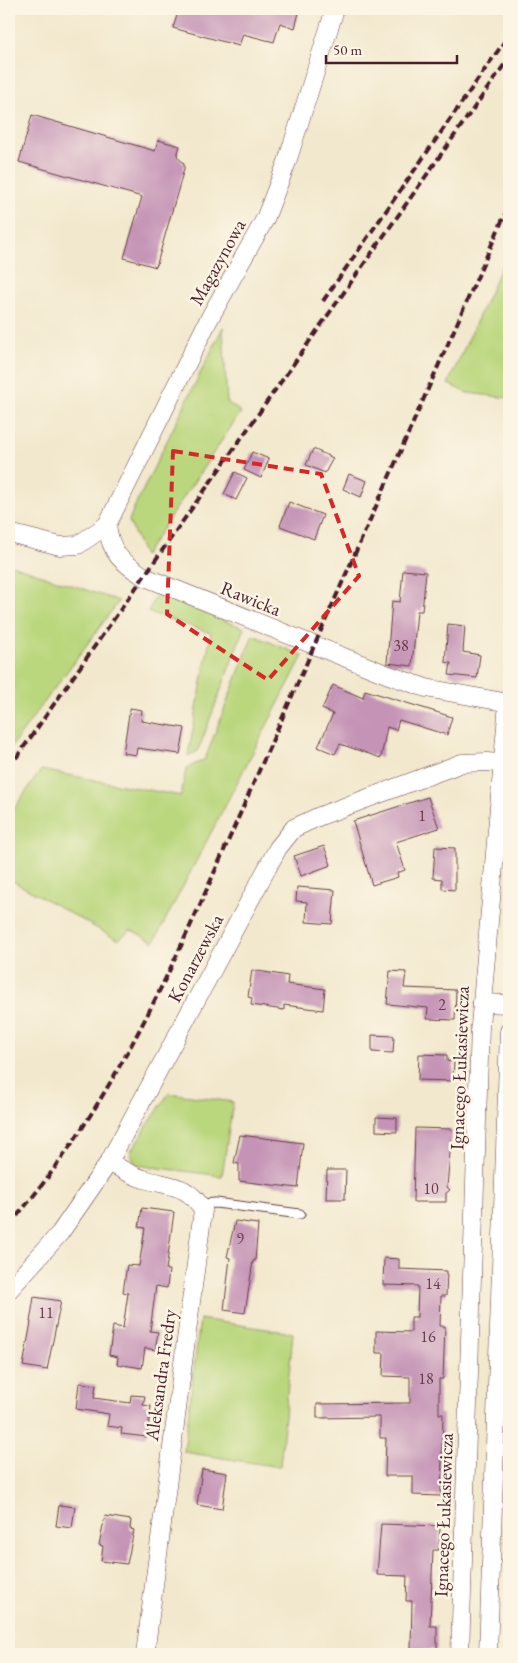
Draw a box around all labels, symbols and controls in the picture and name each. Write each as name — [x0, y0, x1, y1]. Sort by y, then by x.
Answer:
scale bar — [326, 32, 457, 64]
text: 50 m — [333, 40, 362, 59]
street label: Magazynowa — [184, 214, 252, 310]
street label: Rawicka — [217, 575, 285, 622]
house number: 38 — [393, 635, 409, 656]
house number: 1 — [418, 805, 426, 826]
street label: Konarzewska — [162, 909, 229, 1007]
street label: Ignacego Łukasiewicza — [444, 985, 475, 1150]
house number: 2 — [438, 994, 446, 1015]
house number: 10 — [423, 1178, 439, 1199]
house number: 9 — [236, 1228, 244, 1249]
house number: 14 — [425, 1273, 441, 1294]
house number: 11 — [38, 1302, 54, 1323]
street label: Aleksandra Fredry — [139, 1307, 182, 1444]
house number: 16 — [420, 1326, 436, 1347]
house number: 18 — [418, 1368, 434, 1389]
street label: Ignacego Łukasiewicza — [428, 1432, 459, 1597]

